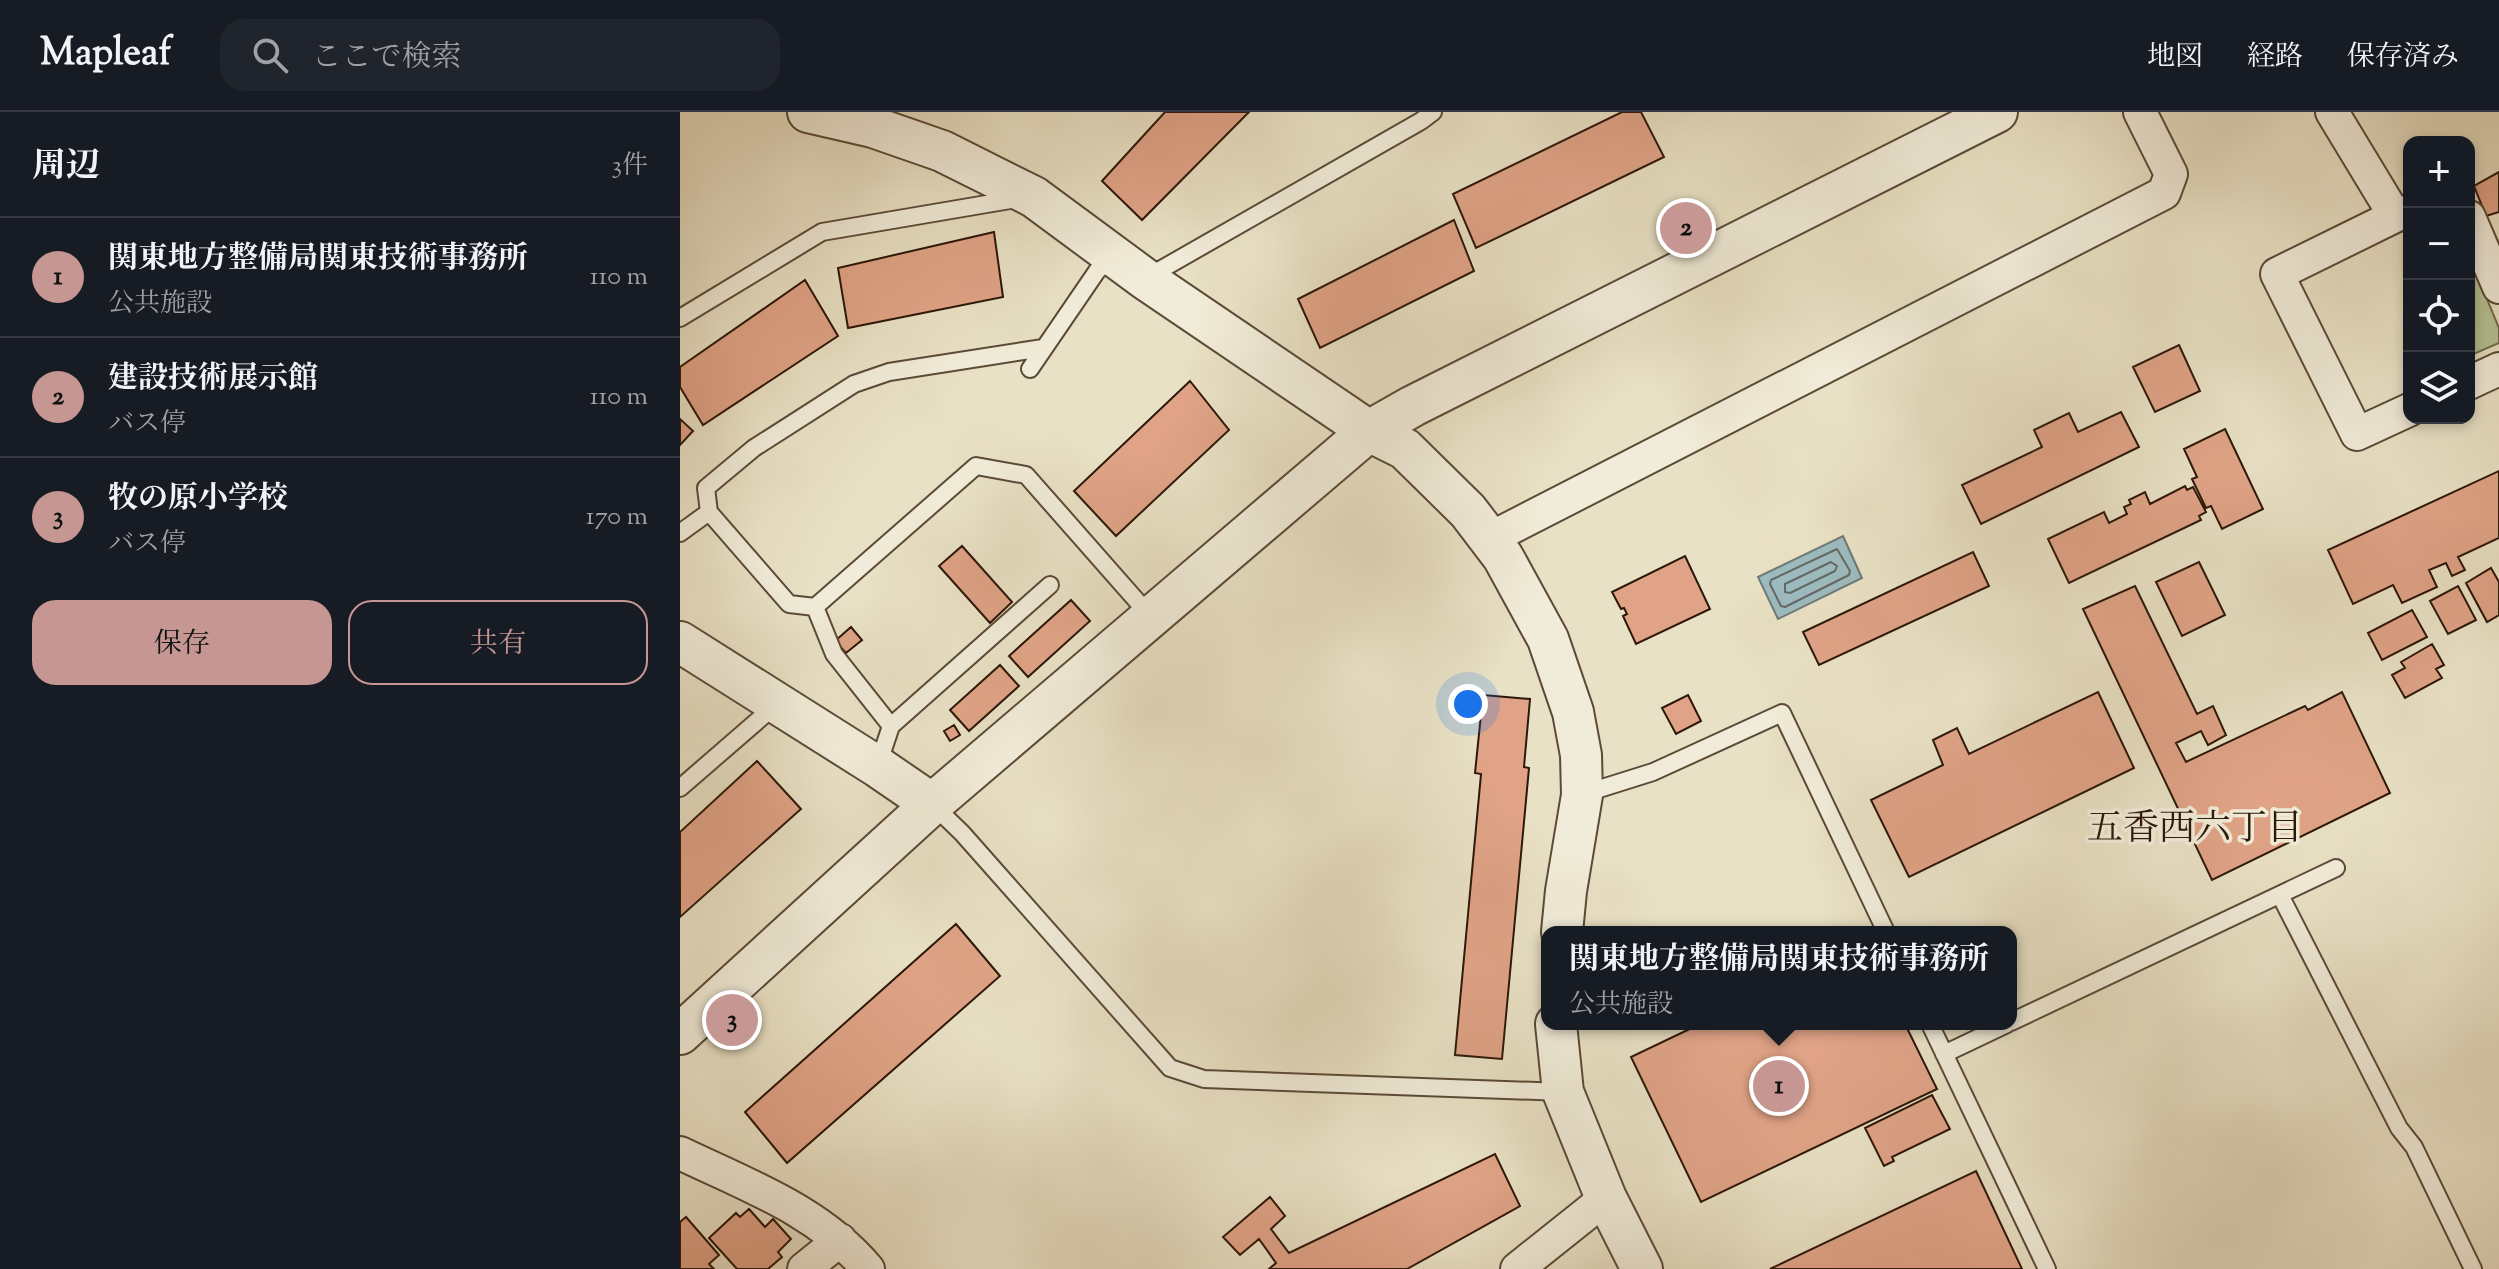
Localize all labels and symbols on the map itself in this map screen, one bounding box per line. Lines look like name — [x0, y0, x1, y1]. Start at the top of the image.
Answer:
pin: 2 — [1660, 198, 1712, 258]
your location — [1448, 684, 1488, 724]
district label: 五香西六丁目 — [2087, 804, 2303, 856]
pin: 3 — [706, 990, 758, 1050]
pin: 1 — [1753, 1056, 1805, 1116]

